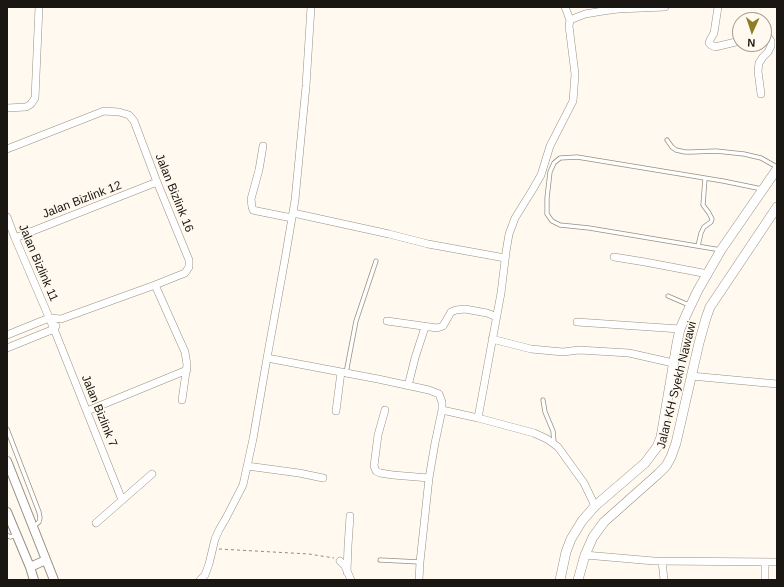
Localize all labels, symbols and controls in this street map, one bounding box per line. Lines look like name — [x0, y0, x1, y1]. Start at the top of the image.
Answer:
north arrow — [732, 12, 772, 52]
text: N — [747, 37, 756, 49]
street label: Jalan Bizlink 16 — [152, 152, 196, 234]
street label: Jalan Bizlink 12 — [40, 178, 124, 222]
street label: Jalan Bizlink 11 — [15, 222, 61, 304]
street label: Jalan KH Syekh Nawawi — [654, 320, 700, 450]
street label: Jalan Bizlink 7 — [78, 373, 120, 449]

